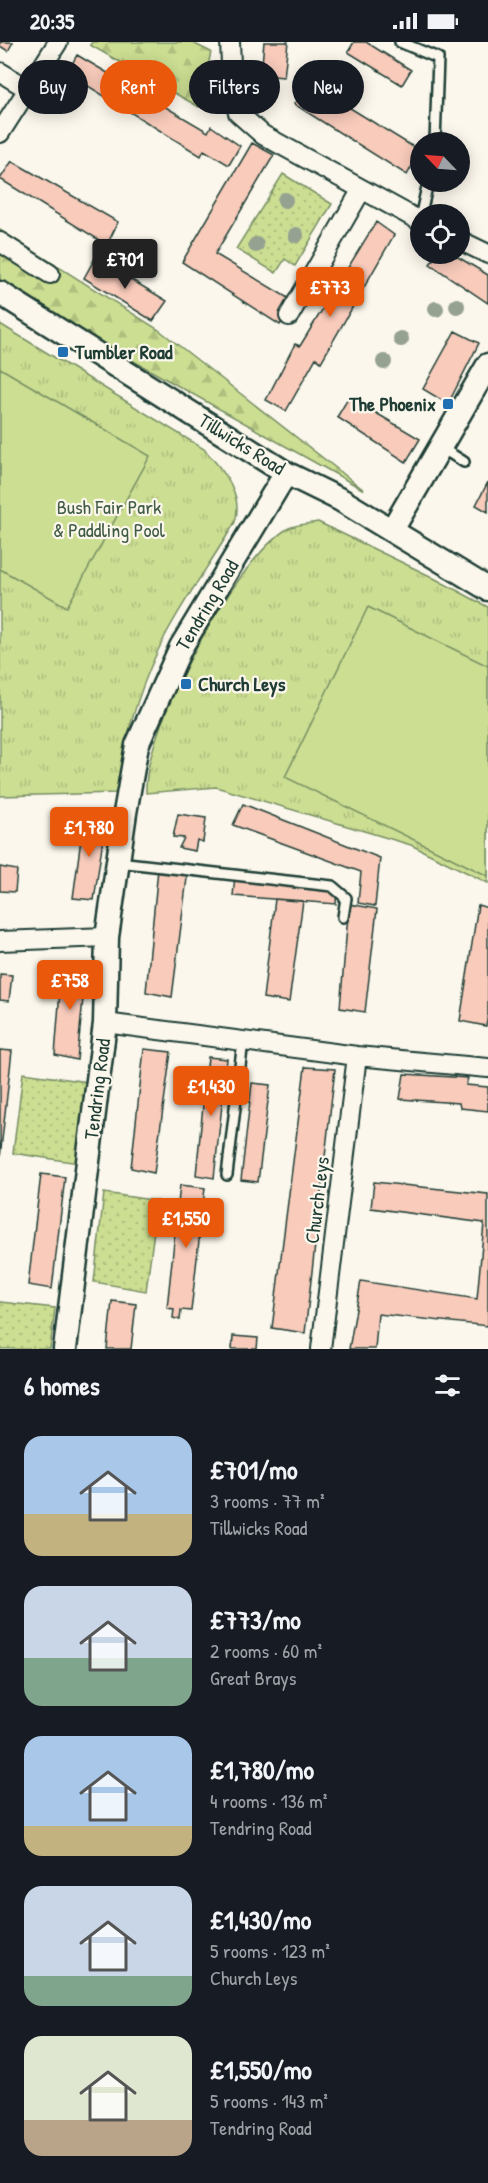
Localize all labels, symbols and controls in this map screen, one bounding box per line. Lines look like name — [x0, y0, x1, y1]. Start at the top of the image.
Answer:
text: 20:35 — [30, 6, 74, 36]
chip: Buy — [18, 60, 88, 114]
chip: Rent — [100, 60, 177, 114]
chip: Filters — [189, 60, 280, 114]
chip: New — [292, 60, 364, 114]
north arrow — [410, 132, 470, 192]
map controls — [410, 132, 470, 264]
button: locate — [410, 204, 470, 264]
pin: £701 — [89, 239, 161, 290]
text: £701 — [106, 245, 144, 272]
pin: £773 — [294, 267, 366, 318]
text: £773 — [310, 273, 350, 300]
place label: Tumbler Road — [74, 338, 173, 365]
marker: Tumbler Road — [56, 345, 70, 359]
place label: The Phoenix — [348, 390, 436, 417]
marker: The Phoenix — [441, 397, 455, 411]
street label: Tillwicks Road — [194, 406, 291, 481]
park label: Bush Fair Park & Paddling Pool — [53, 493, 166, 543]
street label: Tendring Road — [169, 554, 244, 655]
place label: Church Leys — [198, 670, 286, 698]
marker: Church Leys — [179, 677, 193, 691]
pin: £1,780 — [40, 807, 138, 858]
text: £1,780 — [64, 813, 114, 840]
pin: £758 — [34, 960, 106, 1011]
text: £758 — [51, 966, 89, 993]
street label: Tendring Road — [77, 1037, 116, 1141]
pin: £1,430 — [162, 1066, 260, 1117]
text: £1,430 — [187, 1072, 235, 1099]
street label: Church Leys — [298, 1155, 335, 1245]
pin: £1,550 — [137, 1198, 235, 1249]
text: £1,550 — [162, 1204, 210, 1231]
text: 6 homes — [24, 1368, 100, 1403]
icon: filters — [431, 1369, 464, 1402]
text: £701/mo — [210, 1452, 297, 1487]
icon: home — [72, 1460, 144, 1532]
text: 3 rooms · 77 m² — [210, 1487, 324, 1514]
text: Tillwicks Road — [210, 1514, 307, 1541]
text: £773/mo — [210, 1602, 301, 1637]
icon: home — [72, 1610, 144, 1682]
text: 2 rooms · 60 m² — [210, 1637, 322, 1664]
text: Great Brays — [210, 1664, 296, 1691]
text: £1,780/mo — [210, 1752, 314, 1787]
icon: home — [72, 1760, 144, 1832]
text: 4 rooms · 136 m² — [210, 1787, 327, 1814]
text: Tendring Road — [210, 1814, 312, 1841]
text: £1,430/mo — [210, 1902, 311, 1937]
icon: home — [72, 1910, 144, 1982]
text: 5 rooms · 123 m² — [210, 1937, 330, 1964]
text: Church Leys — [210, 1964, 297, 1991]
text: £1,550/mo — [210, 2052, 312, 2087]
icon: home — [72, 2060, 144, 2132]
text: 5 rooms · 143 m² — [210, 2087, 328, 2114]
text: Tendring Road — [210, 2114, 312, 2141]

